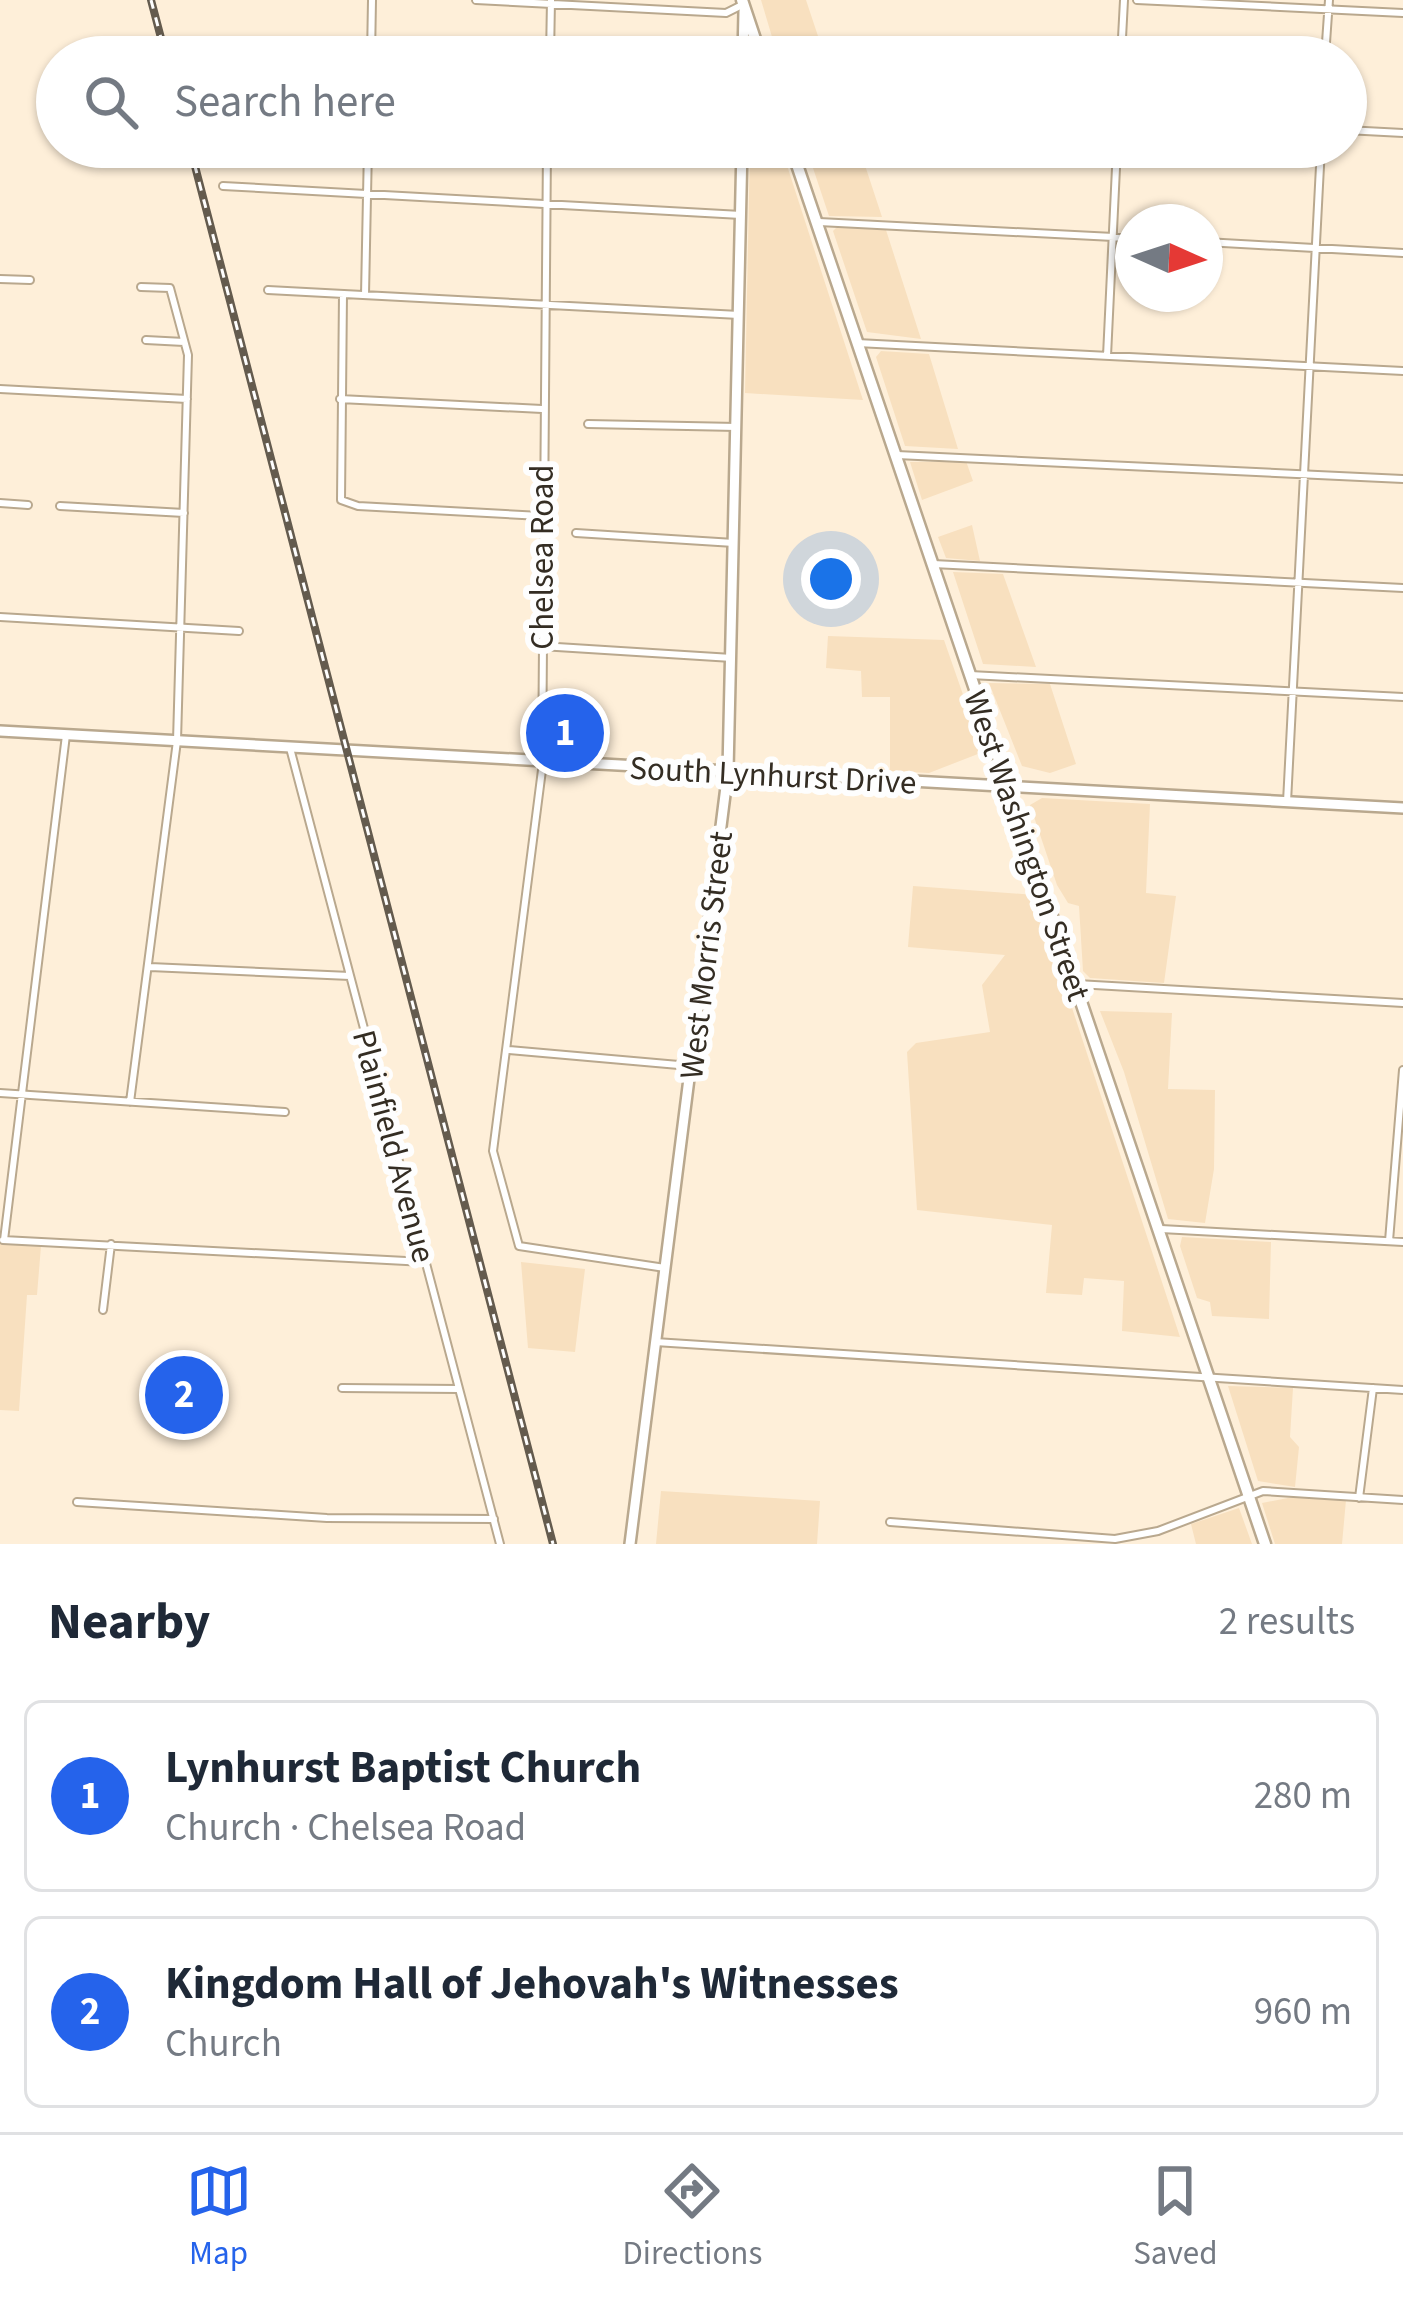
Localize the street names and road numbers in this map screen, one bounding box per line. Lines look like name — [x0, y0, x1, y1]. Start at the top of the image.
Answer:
street label: Chelsea Road — [519, 464, 566, 650]
street label: West Washington Street — [951, 684, 1102, 1007]
street label: South Lynhurst Drive — [628, 745, 918, 806]
street label: West Morris Street — [668, 829, 745, 1082]
street label: Plainfield Avenue — [340, 1025, 447, 1268]

